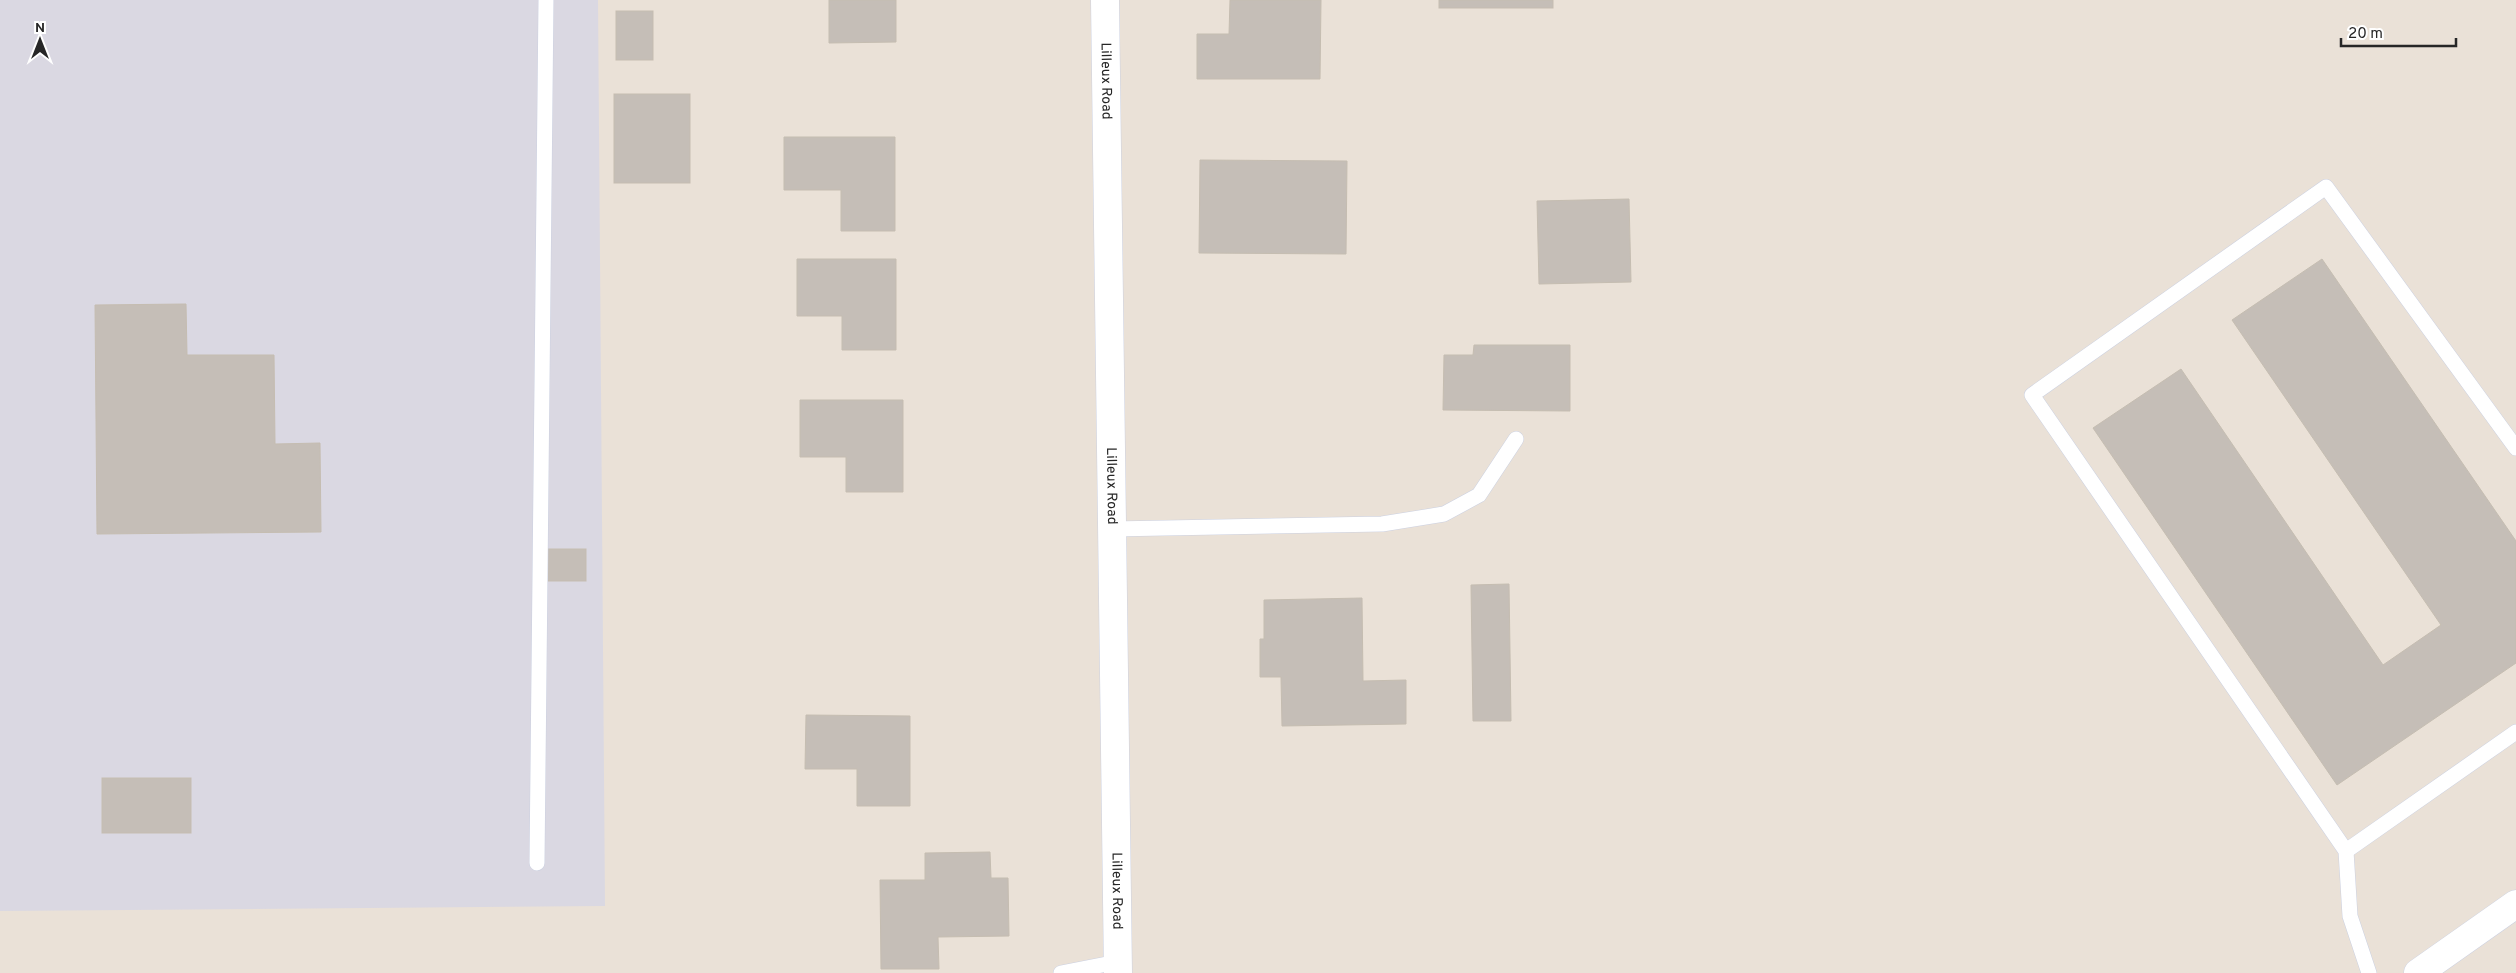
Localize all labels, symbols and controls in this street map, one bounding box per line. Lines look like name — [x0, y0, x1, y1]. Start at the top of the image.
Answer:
north arrow — [15, 15, 65, 65]
scale bar — [2341, 15, 2456, 47]
text: N — [35, 20, 45, 37]
text: 20 m — [2348, 25, 2383, 44]
street label: Lilleux Road — [1097, 42, 1115, 120]
street label: Lilleux Road — [1102, 447, 1121, 525]
street label: Lilleux Road — [1108, 852, 1126, 930]

